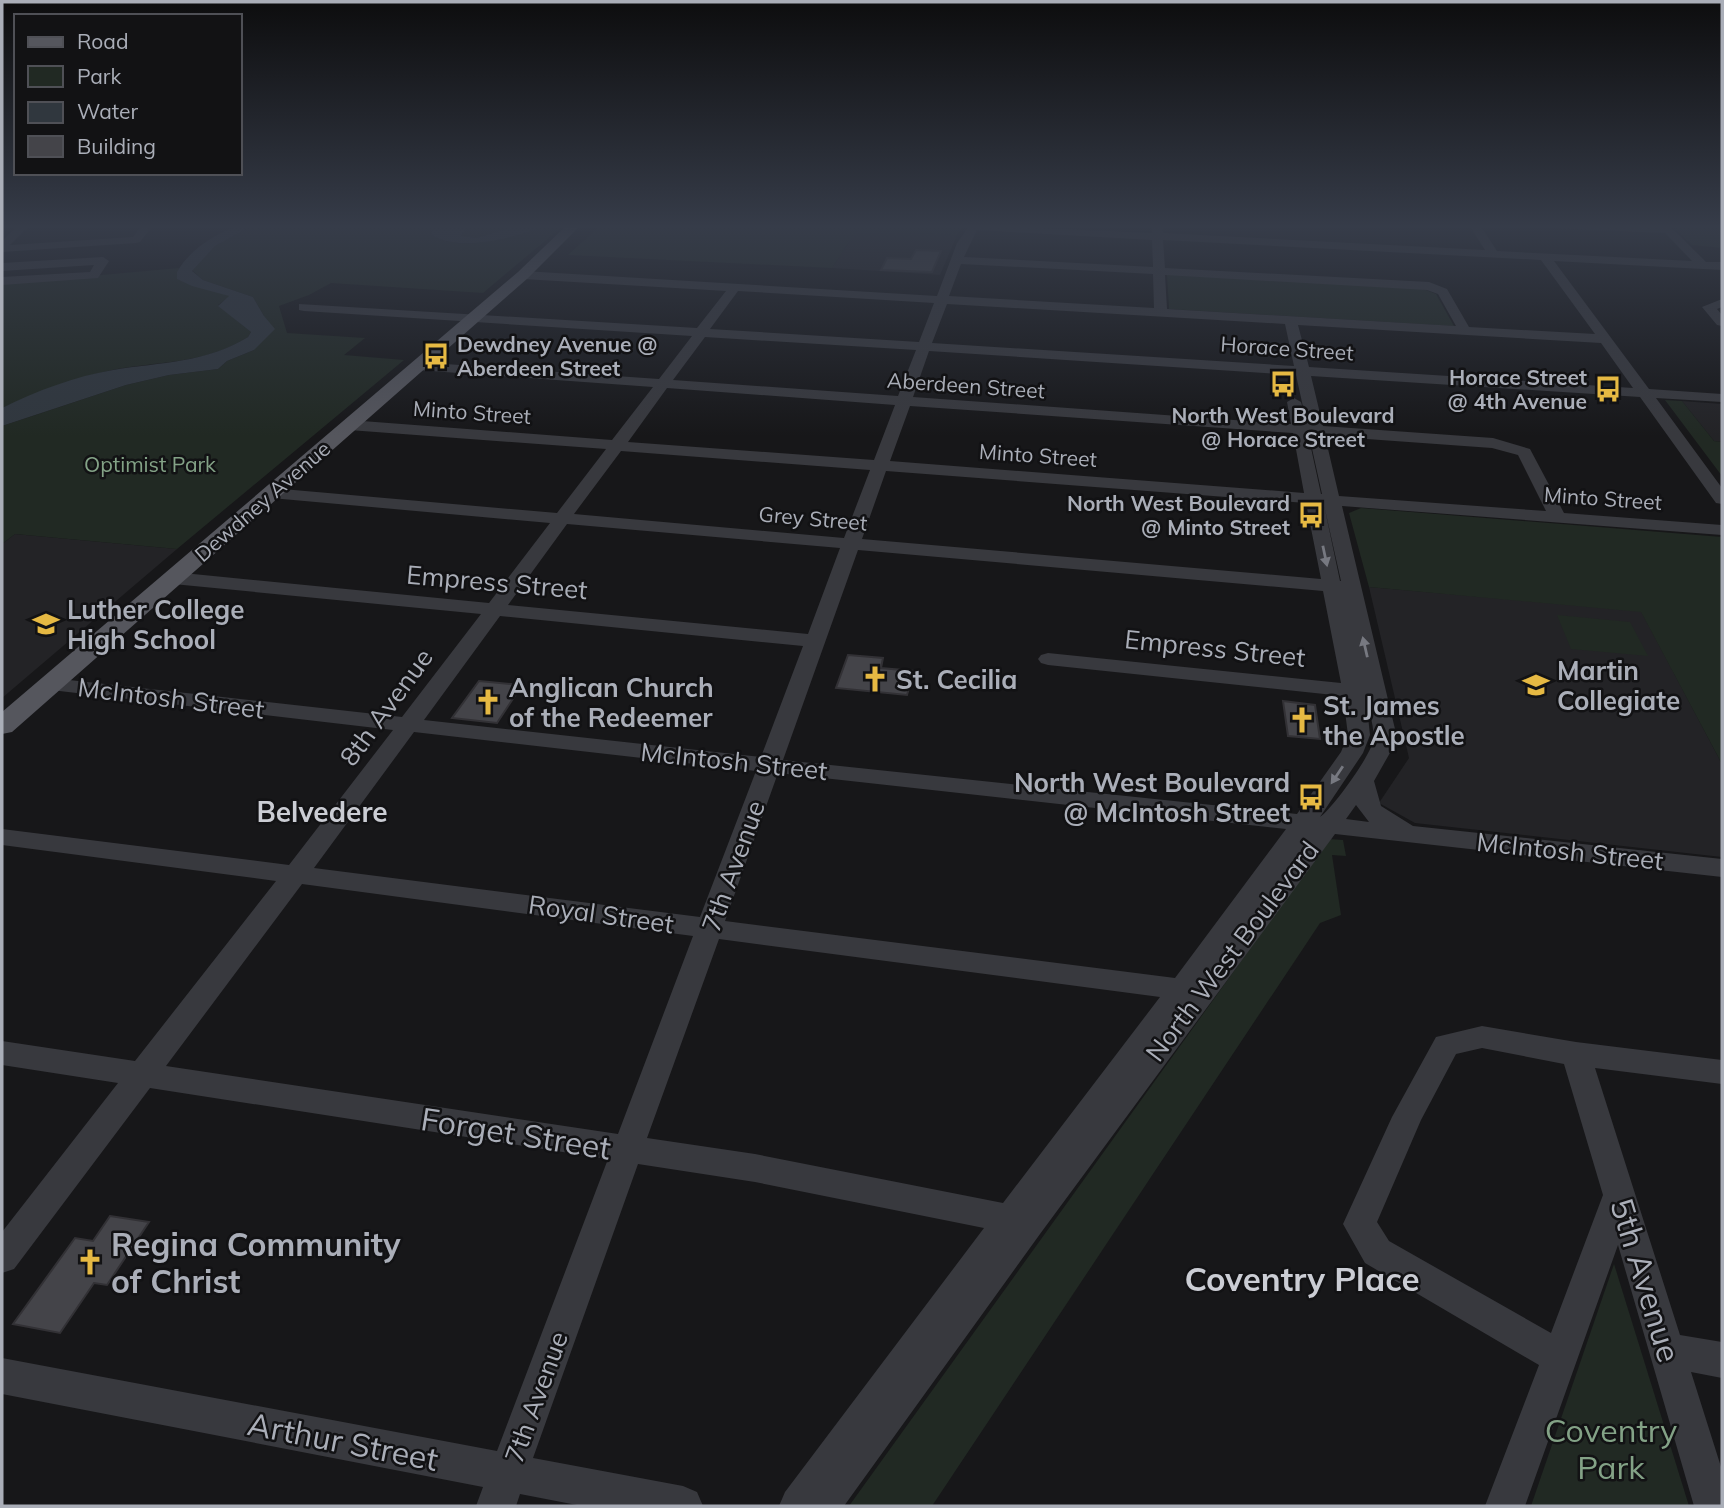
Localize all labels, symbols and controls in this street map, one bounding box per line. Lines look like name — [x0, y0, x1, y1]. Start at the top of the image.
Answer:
legend — [14, 14, 242, 175]
text: Road — [77, 28, 128, 54]
text: Park — [77, 63, 121, 89]
text: Water — [77, 98, 138, 124]
text: Building — [77, 133, 156, 159]
street label: Horace Street — [1220, 330, 1354, 366]
place label: Dewdney Avenue @ Aberdeen Street — [457, 331, 657, 381]
bus stop icon: Dewdney Avenue @ Aberdeen Street — [421, 341, 451, 371]
place label: Horace Street @ 4th Avenue — [1447, 364, 1587, 414]
street label: Aberdeen Street — [886, 367, 1046, 403]
bus stop icon: North West Boulevard @ Horace Street — [1268, 369, 1298, 399]
bus stop icon: Horace Street @ 4th Avenue — [1593, 374, 1623, 404]
street label: Minto Street — [412, 395, 532, 429]
place label: North West Boulevard @ Horace Street — [1172, 402, 1394, 452]
street label: Dewdney Avenue — [189, 435, 335, 567]
street label: Minto Street — [978, 438, 1098, 472]
park label: Optimist Park — [84, 451, 216, 477]
street label: Minto Street — [1543, 481, 1663, 515]
place label: North West Boulevard @ Minto Street — [1067, 490, 1290, 540]
street label: Grey Street — [758, 500, 868, 536]
bus stop icon: North West Boulevard @ Minto Street — [1296, 500, 1326, 530]
one-way arrow — [1320, 545, 1331, 567]
street label: Empress Street — [405, 558, 589, 606]
place label: Luther College High School — [67, 593, 244, 656]
school or university icon: Luther College High School — [31, 609, 61, 639]
street label: Empress Street — [1123, 622, 1307, 674]
one-way arrow — [1359, 636, 1370, 658]
street label: 8th Avenue — [332, 642, 440, 772]
place label: Martin Collegiate — [1557, 654, 1680, 717]
place label: St. Cecilia — [896, 663, 1017, 696]
church icon: St. Cecilia — [860, 664, 890, 694]
street label: McIntosh Street — [76, 670, 266, 726]
school or university icon: Martin Collegiate — [1521, 670, 1551, 700]
place label: Anglican Church of the Redeemer — [509, 671, 714, 734]
church icon: Anglican Church of the Redeemer — [473, 687, 503, 717]
place label: St. James the Apostle — [1323, 689, 1465, 752]
church icon: St. James the Apostle — [1287, 705, 1317, 735]
street label: McIntosh Street — [639, 735, 829, 787]
place label: North West Boulevard @ McIntosh Street — [1014, 766, 1290, 829]
one-way arrow — [1330, 766, 1344, 784]
bus stop icon: North West Boulevard @ McIntosh Street — [1296, 782, 1326, 812]
district label: Belvedere — [256, 794, 388, 829]
street label: 7th Avenue — [694, 796, 772, 936]
street label: McIntosh Street — [1475, 825, 1665, 877]
street label: North West Boulevard — [1138, 834, 1326, 1068]
street label: Royal Street — [526, 887, 676, 941]
street label: Forget Street — [418, 1098, 614, 1168]
street label: 5th Avenue — [1602, 1193, 1690, 1367]
place label: Regina Community of Christ — [111, 1224, 401, 1301]
church icon: Regina Community of Christ — [75, 1247, 105, 1277]
district label: Coventry Place — [1184, 1258, 1420, 1299]
street label: 7th Avenue — [497, 1327, 575, 1467]
street label: Arthur Street — [245, 1403, 441, 1479]
park label: Coventry Park — [1545, 1410, 1677, 1487]

